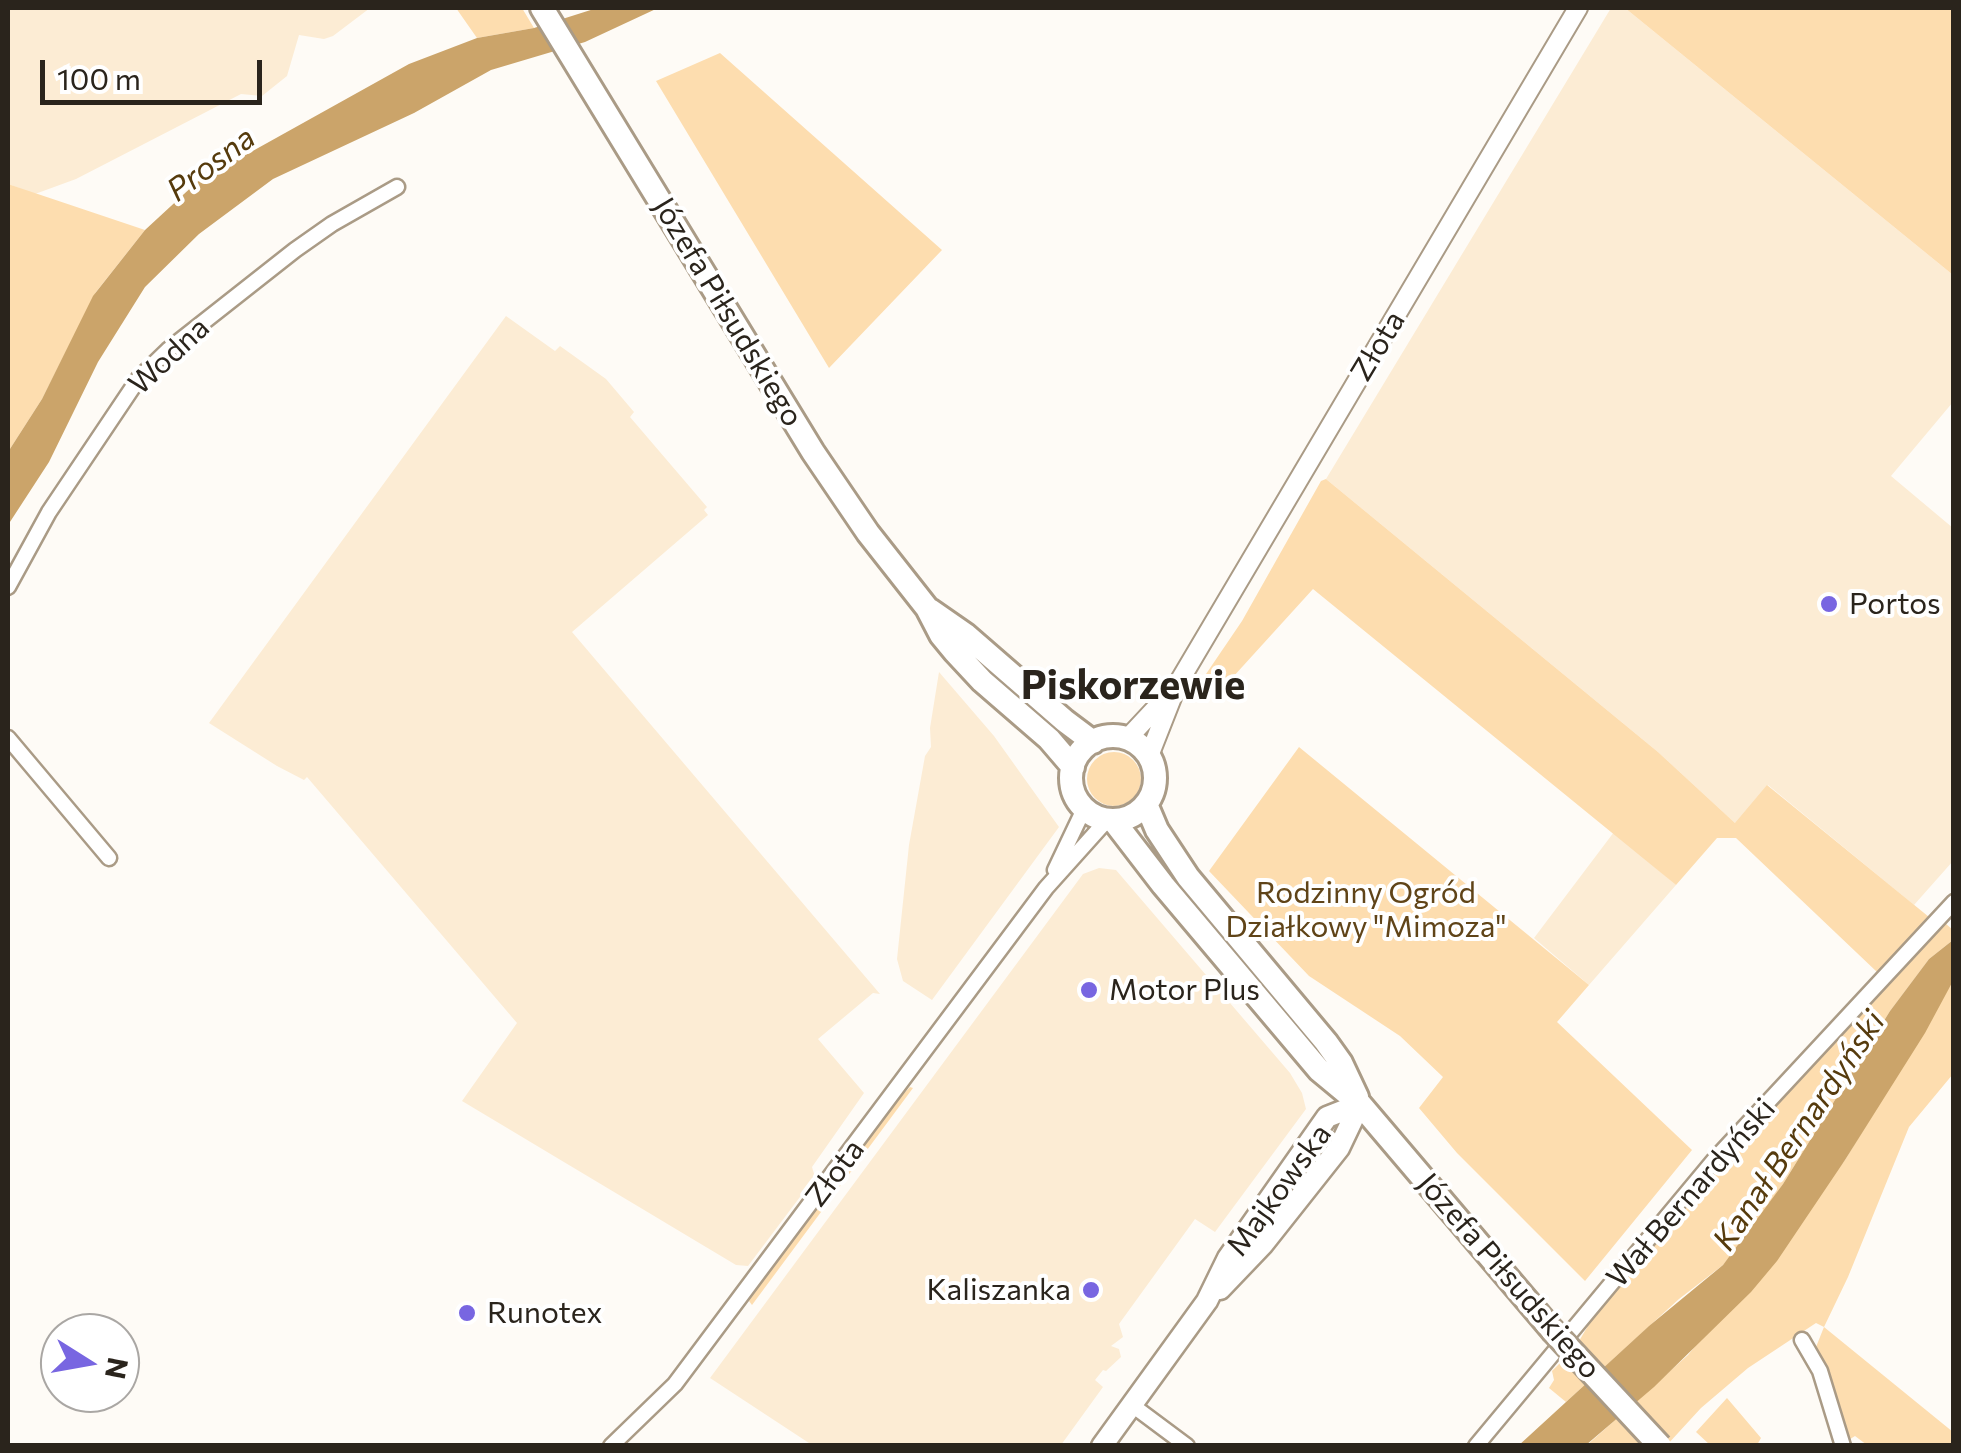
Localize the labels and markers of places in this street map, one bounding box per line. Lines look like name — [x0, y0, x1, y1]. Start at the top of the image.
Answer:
place label: Portos — [1849, 586, 1941, 622]
marker: Portos — [1818, 593, 1840, 615]
place label: Motor Plus — [1109, 972, 1260, 1008]
marker: Motor Plus — [1078, 979, 1100, 1001]
place label: Kaliszanka — [926, 1272, 1071, 1308]
marker: Kaliszanka — [1080, 1279, 1102, 1301]
place label: Runotex — [487, 1295, 602, 1331]
marker: Runotex — [456, 1302, 478, 1324]

